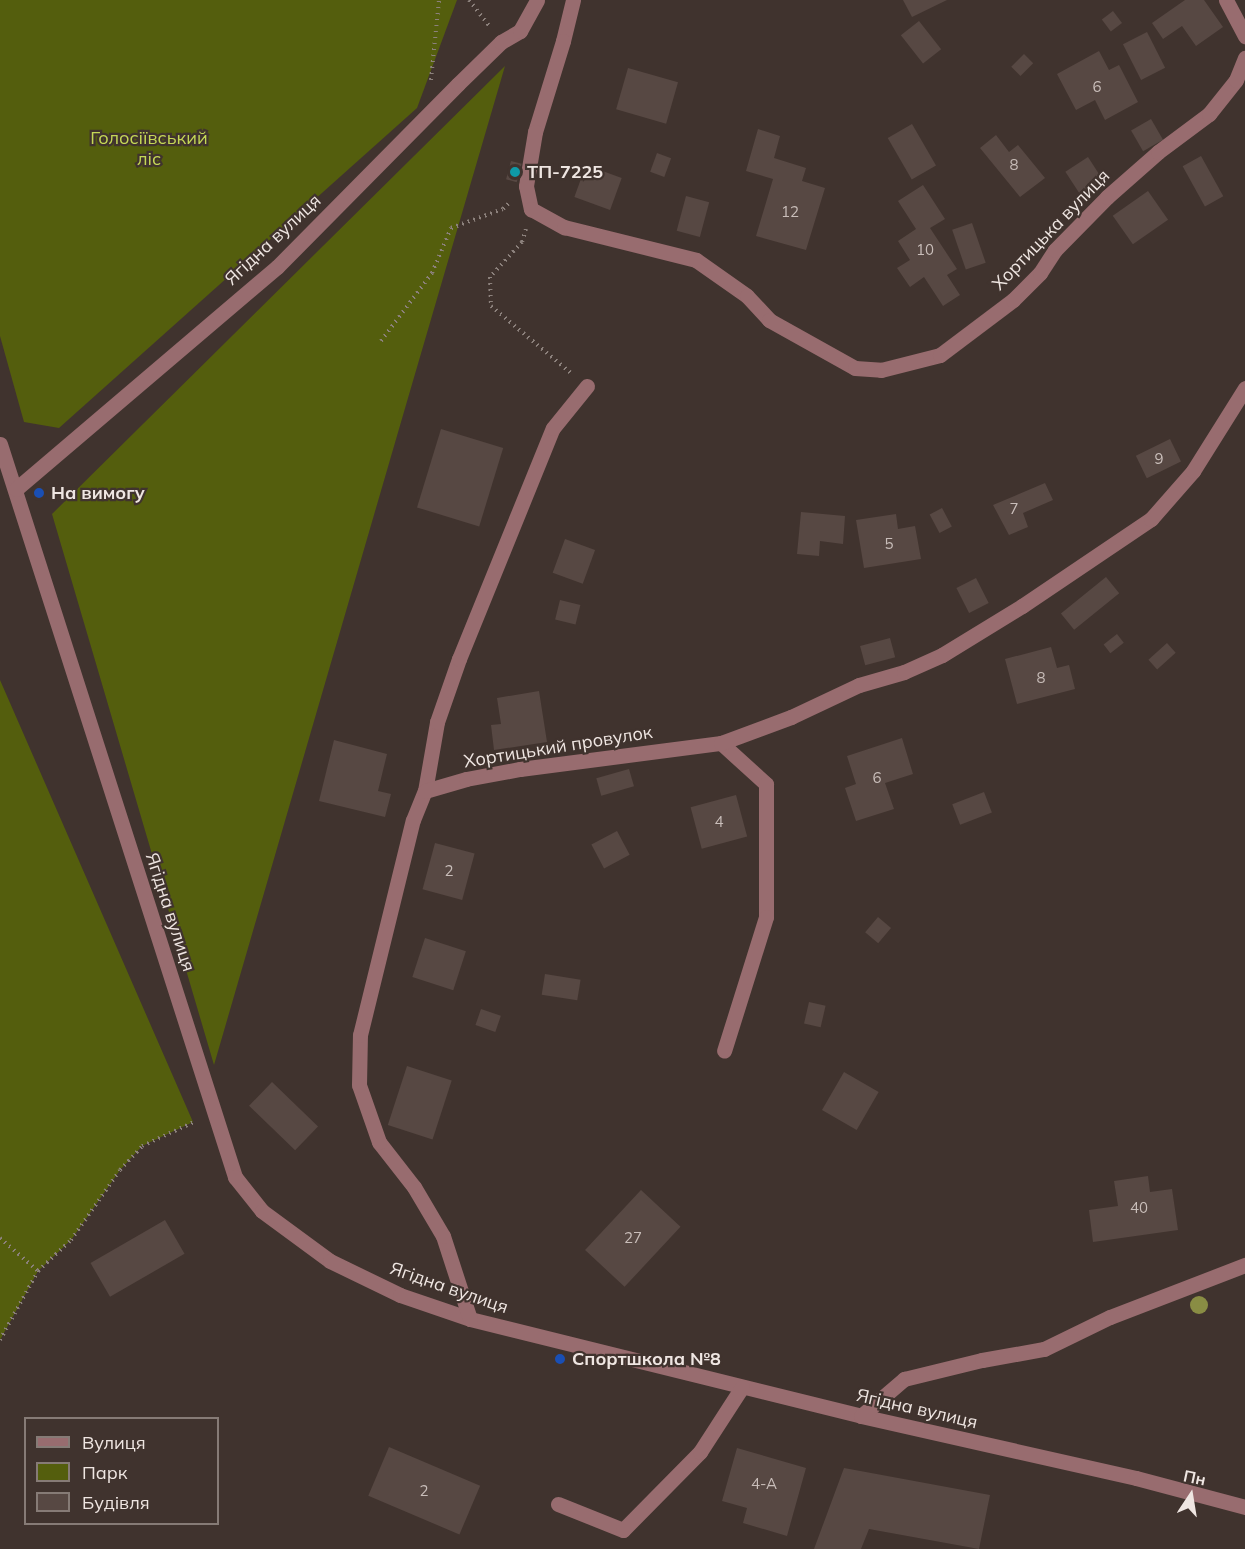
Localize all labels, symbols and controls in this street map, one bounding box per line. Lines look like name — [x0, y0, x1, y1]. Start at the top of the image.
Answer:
house number: 6 — [1093, 78, 1101, 96]
park label: Голосіївський ліс — [90, 128, 208, 170]
house number: 8 — [1010, 156, 1018, 174]
place label: ТП-7225 — [527, 161, 603, 183]
marker: ТП-7225 — [508, 165, 522, 179]
street label: Хортицька вулиця — [988, 165, 1114, 295]
street label: Ягідна вулиця — [220, 190, 326, 290]
house number: 12 — [781, 203, 799, 221]
house number: 10 — [916, 241, 934, 259]
house number: 9 — [1155, 450, 1163, 468]
place label: На вимогу — [51, 482, 145, 504]
marker: На вимогу — [32, 486, 46, 500]
house number: 7 — [1010, 500, 1018, 518]
house number: 5 — [885, 535, 893, 553]
house number: 8 — [1037, 669, 1045, 687]
street label: Хортицький провулок — [462, 721, 654, 773]
house number: 6 — [873, 769, 881, 787]
house number: 4 — [715, 813, 723, 831]
street label: Ягідна вулиця — [141, 850, 199, 974]
house number: 2 — [445, 862, 453, 880]
house number: 40 — [1130, 1199, 1148, 1217]
house number: 27 — [624, 1229, 642, 1247]
street label: Ягідна вулиця — [387, 1258, 511, 1318]
place label: Спортшкола №8 — [572, 1348, 721, 1370]
marker: Спортшкола №8 — [553, 1352, 567, 1366]
street label: Ягідна вулиця — [854, 1385, 980, 1433]
legend — [24, 1417, 219, 1525]
text: Вулиця — [82, 1431, 146, 1454]
text: Парк — [82, 1461, 127, 1484]
north arrow — [1161, 1465, 1221, 1525]
text: Пн — [1182, 1465, 1208, 1489]
house number: 4-А — [751, 1475, 777, 1493]
house number: 2 — [420, 1482, 428, 1500]
text: Будівля — [82, 1491, 150, 1514]

